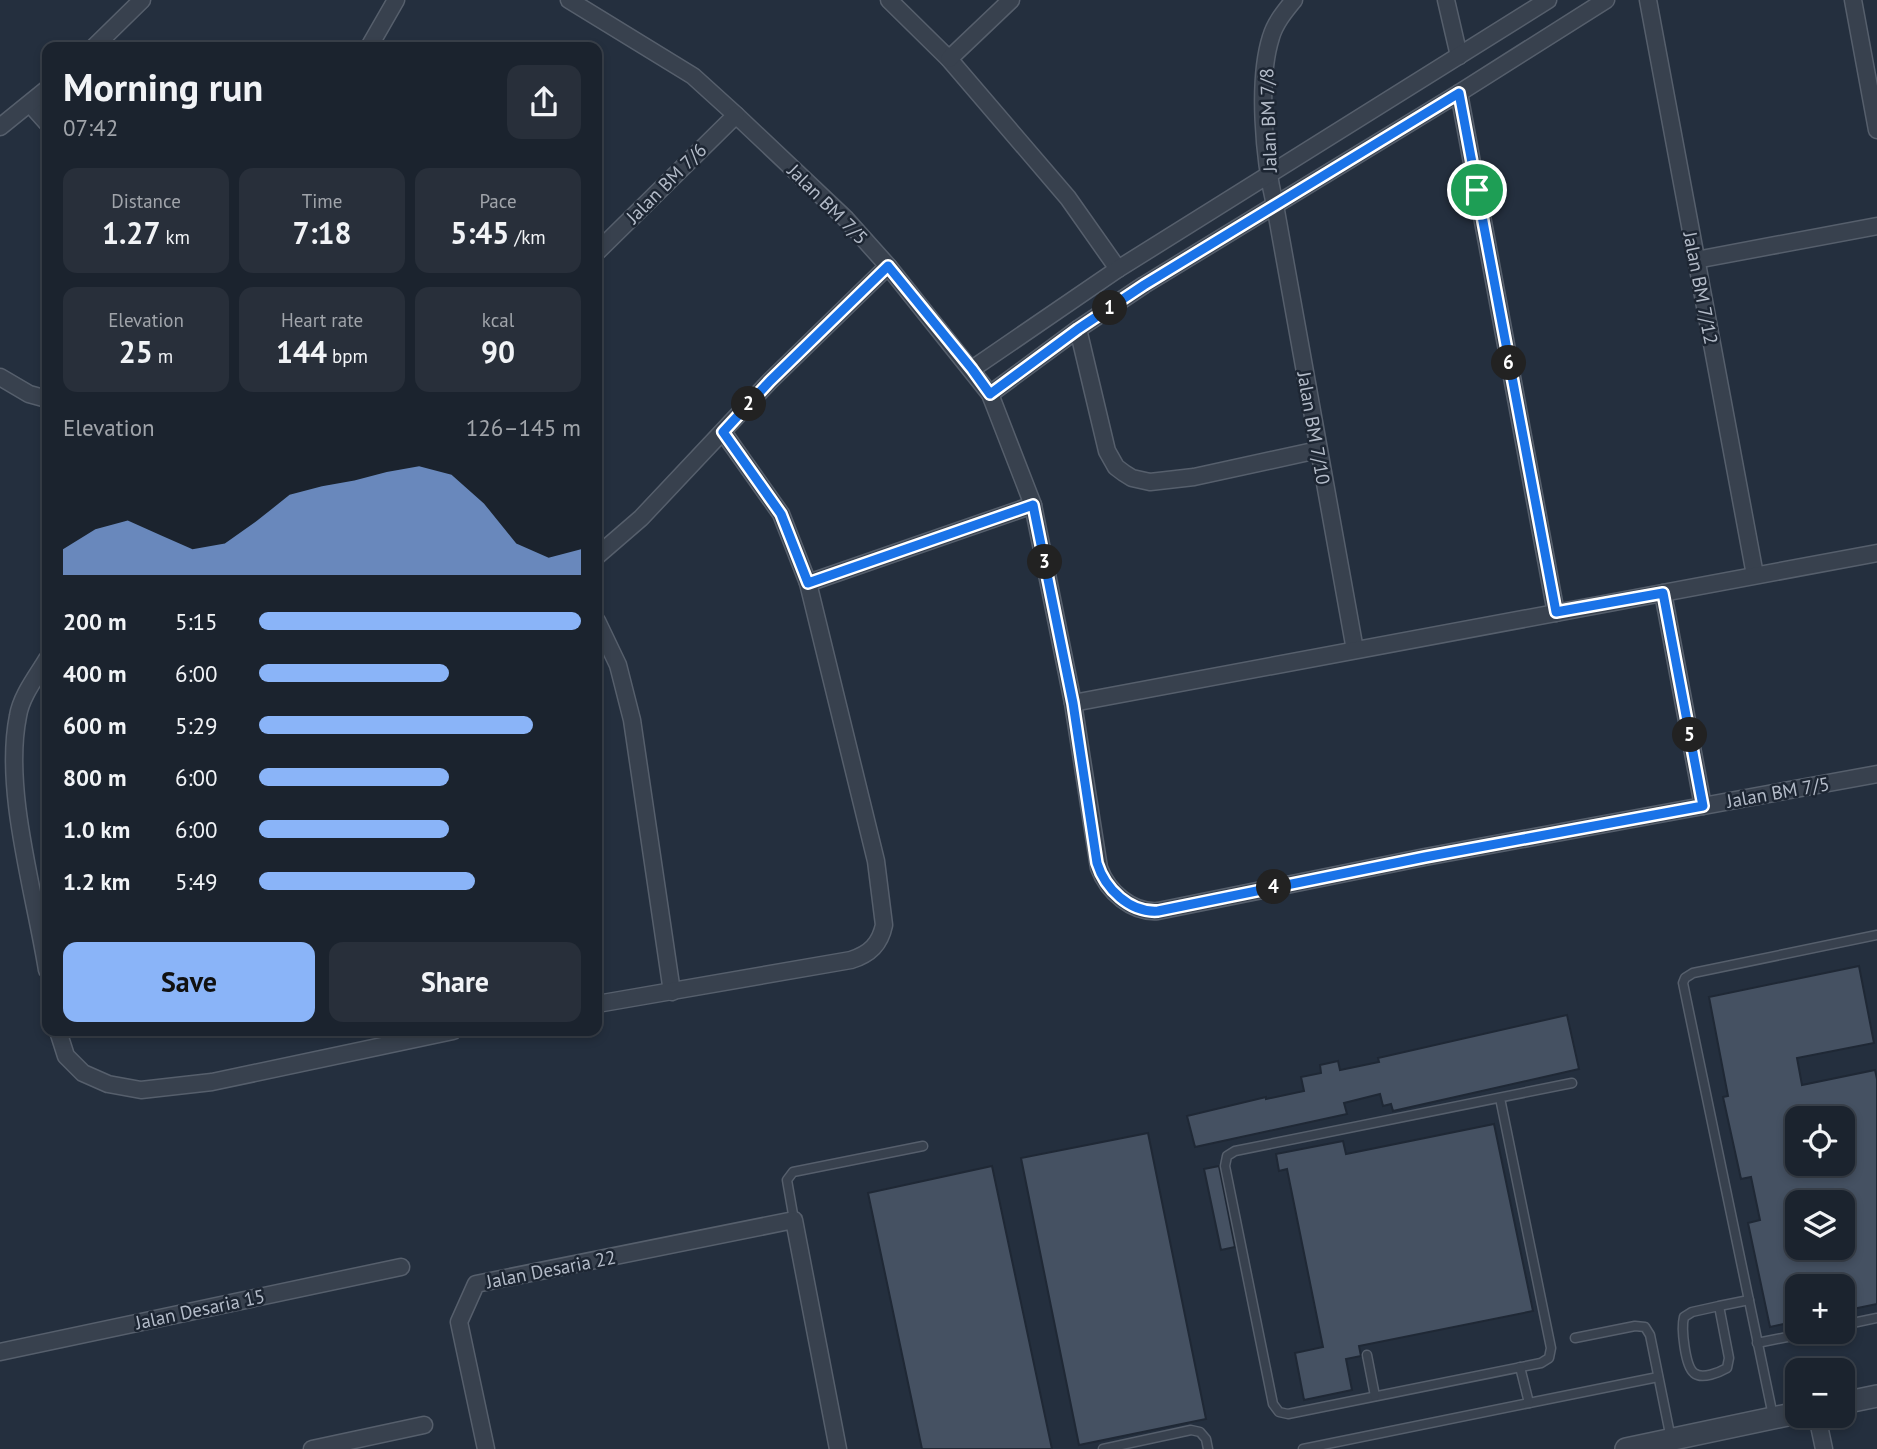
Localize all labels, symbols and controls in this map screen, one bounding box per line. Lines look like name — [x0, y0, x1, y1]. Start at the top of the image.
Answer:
text: Morning run — [63, 62, 263, 111]
button: share — [507, 65, 581, 139]
street label: Jalan BM 7/8 — [1254, 68, 1282, 173]
text: 07:42 — [63, 113, 118, 142]
street label: Jalan BM 7/6 — [620, 138, 711, 229]
street label: Jalan BM 7/5 — [782, 158, 873, 249]
pin — [1447, 160, 1507, 220]
icon: arrive — [1458, 171, 1496, 209]
text: Distance — [111, 189, 181, 213]
text: Time — [302, 189, 342, 213]
text: Pace — [479, 189, 517, 213]
text: 1.27 — [102, 213, 160, 252]
text: 7:18 — [292, 213, 352, 252]
text: 5:45 — [450, 213, 509, 252]
text: km — [160, 225, 190, 249]
text: /km — [509, 225, 546, 249]
street label: Jalan BM 7/12 — [1678, 229, 1724, 346]
pin: 1 — [1092, 290, 1128, 326]
text: 1 — [1104, 295, 1115, 319]
text: Elevation — [108, 308, 184, 332]
text: Heart rate — [281, 308, 363, 332]
text: kcal — [482, 308, 514, 332]
text: 25 — [119, 332, 153, 371]
text: 144 — [276, 332, 327, 371]
text: 90 — [481, 332, 515, 371]
text: m — [153, 344, 173, 368]
text: bpm — [327, 344, 368, 368]
pin: 6 — [1492, 346, 1526, 380]
text: 6 — [1503, 350, 1514, 374]
street label: Jalan BM 7/10 — [1292, 369, 1336, 486]
pin: 2 — [732, 386, 766, 422]
text: 2 — [743, 391, 754, 415]
text: Elevation — [63, 413, 155, 442]
text: 126–145 m — [466, 413, 581, 442]
pin: 3 — [1028, 544, 1062, 580]
text: 3 — [1039, 549, 1050, 573]
text: 200 m — [63, 607, 126, 636]
text: 5:15 — [175, 607, 218, 636]
text: 400 m — [63, 659, 126, 688]
text: 6:00 — [175, 659, 218, 688]
text: 600 m — [63, 711, 126, 740]
text: 5:29 — [175, 711, 218, 740]
pin: 5 — [1672, 718, 1708, 752]
text: 5 — [1684, 722, 1695, 746]
text: 800 m — [63, 763, 126, 792]
text: 6:00 — [175, 763, 218, 792]
street label: Jalan BM 7/5 — [1724, 771, 1831, 813]
text: 1.0 km — [63, 815, 130, 844]
text: 6:00 — [175, 815, 218, 844]
text: 1.2 km — [63, 867, 130, 896]
text: 5:49 — [175, 867, 218, 896]
pin: 4 — [1256, 870, 1292, 904]
text: 4 — [1268, 874, 1279, 898]
button: Save — [63, 942, 315, 1022]
button: Share — [329, 942, 581, 1022]
map controls — [1785, 1106, 1855, 1428]
button: locate — [1785, 1106, 1855, 1176]
button: layers — [1785, 1190, 1855, 1260]
street label: Jalan Desaria 22 — [483, 1245, 618, 1294]
button: + — [1785, 1274, 1855, 1344]
street label: Jalan Desaria 15 — [132, 1284, 267, 1335]
button: − — [1785, 1358, 1855, 1428]

